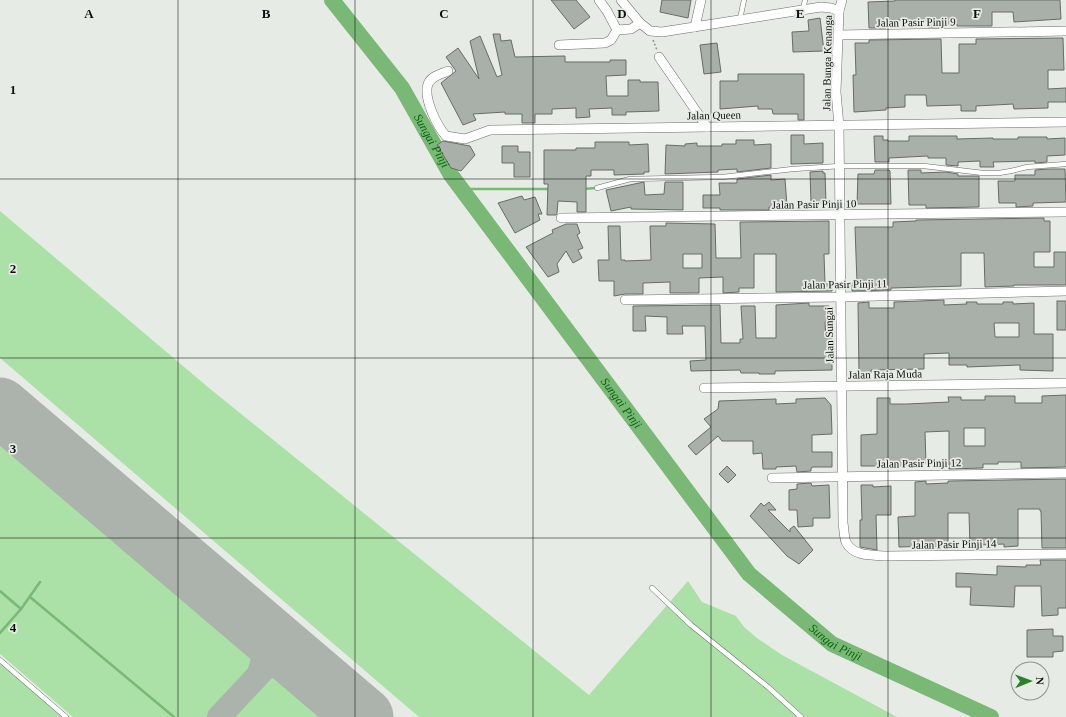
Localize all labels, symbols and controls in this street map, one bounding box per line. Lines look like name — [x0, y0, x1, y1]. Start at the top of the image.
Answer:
text: A — [84, 6, 94, 21]
text: B — [262, 6, 271, 21]
text: C — [439, 6, 449, 21]
text: D — [617, 6, 627, 21]
text: E — [796, 6, 804, 21]
text: F — [973, 6, 981, 21]
street label: Jalan Bunga Kenanga — [820, 15, 834, 111]
street label: Jalan Pasir Pinji 9 — [876, 15, 956, 29]
text: 1 — [10, 82, 16, 97]
street label: Jalan Queen — [687, 109, 742, 121]
water label: Sungai Pinji — [411, 111, 452, 170]
street label: Jalan Pasir Pinji 10 — [772, 197, 857, 211]
text: 2 — [10, 261, 16, 276]
street label: Jalan Pasir Pinji 11 — [803, 277, 887, 291]
street label: Jalan Sungai — [823, 307, 835, 363]
street label: Jalan Raja Muda — [848, 367, 922, 381]
water label: Sungai Pinji — [598, 375, 645, 431]
text: 3 — [10, 441, 17, 456]
street label: Jalan Pasir Pinji 12 — [877, 456, 961, 470]
street label: Jalan Pasir Pinji 14 — [912, 537, 997, 551]
text: 4 — [10, 620, 17, 635]
water label: Sungai Pinji — [806, 621, 864, 664]
north arrow — [1010, 661, 1050, 701]
text: N — [1034, 677, 1046, 685]

